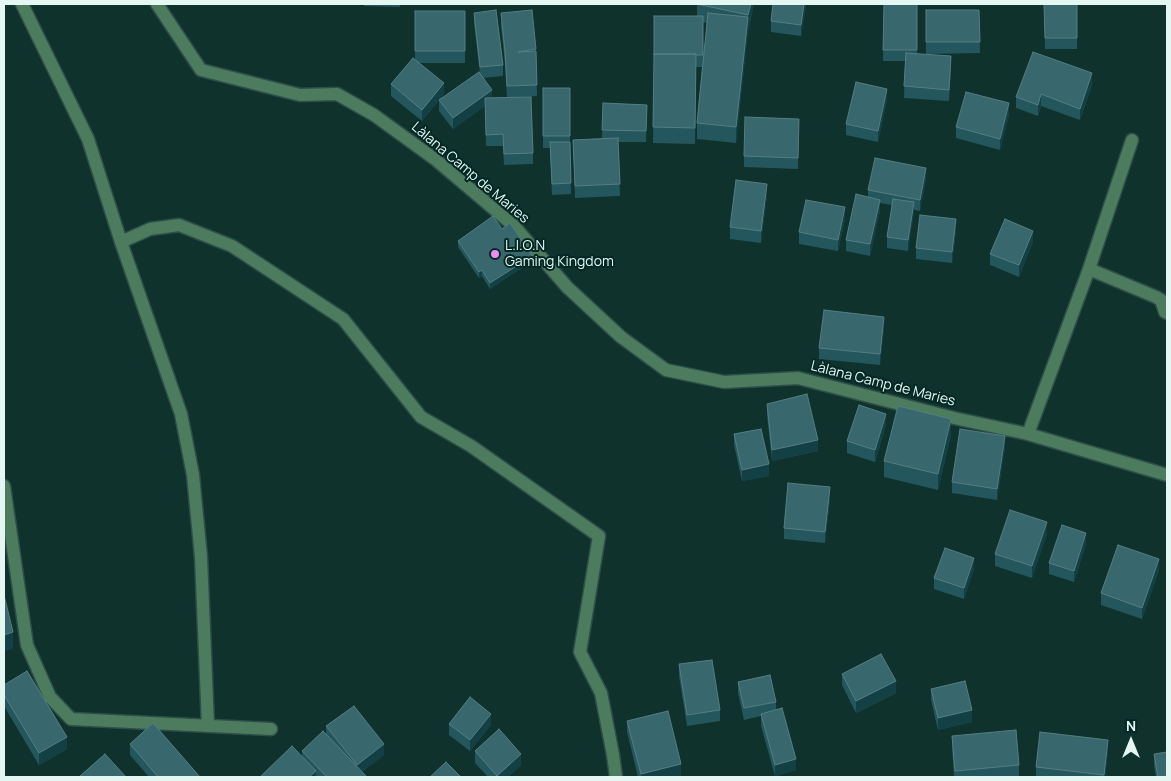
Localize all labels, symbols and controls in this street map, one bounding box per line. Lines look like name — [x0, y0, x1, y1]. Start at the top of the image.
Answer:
street label: Làlana Camp de Maries — [408, 119, 532, 227]
place label: L.I.O.N Gaming Kingdom — [505, 238, 614, 270]
marker: L.I.O.N Gaming Kingdom — [489, 248, 501, 260]
street label: Làlana Camp de Maries — [809, 358, 957, 410]
north arrow — [1106, 716, 1156, 766]
text: N — [1126, 716, 1136, 735]

